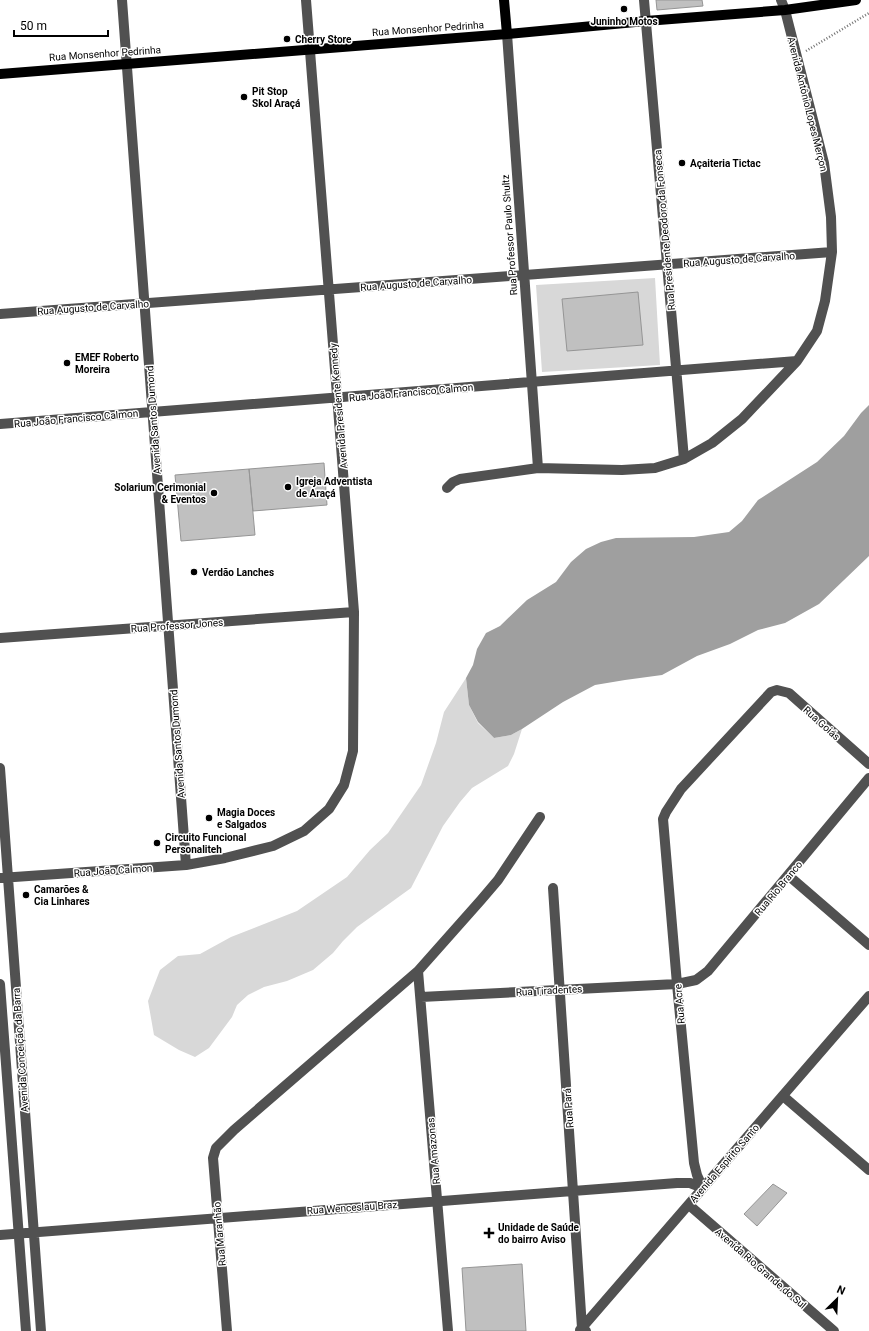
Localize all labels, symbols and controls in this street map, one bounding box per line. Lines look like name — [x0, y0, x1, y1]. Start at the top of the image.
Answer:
marker: Juninho Motos — [619, 4, 629, 14]
scale bar — [14, 12, 108, 38]
place label: Juninho Motos — [590, 16, 658, 27]
text: 50 m — [20, 19, 47, 33]
street label: Rua Monsenhor Pedrinha — [372, 19, 484, 38]
marker: Cherry Store — [282, 34, 292, 44]
place label: Cherry Store — [295, 34, 352, 45]
street label: Avenida Antônio Lopes Merçon — [785, 36, 830, 173]
street label: Rua Monsenhor Pedrinha — [49, 44, 161, 63]
place label: Pit Stop Skol Araçá — [252, 86, 301, 109]
marker: Pit Stop Skol Araçá — [239, 92, 249, 102]
street label: Rua Presidente Deodoro da Fonseca — [652, 149, 677, 311]
marker: Açaiteria Tictac — [677, 158, 687, 168]
place label: Açaiteria Tictac — [690, 158, 761, 169]
street label: Rua Professor Paulo Shultz — [500, 174, 519, 296]
street label: Rua Augusto de Carvalho — [683, 250, 796, 269]
street label: Rua Augusto de Carvalho — [360, 274, 473, 293]
street label: Rua Augusto de Carvalho — [37, 298, 150, 317]
street label: Avenida Presidente Kennedy — [328, 342, 349, 469]
place label: EMEF Roberto Moreira — [75, 352, 139, 375]
marker: EMEF Roberto Moreira — [62, 358, 72, 368]
street label: Avenida Santos Dumond — [144, 365, 163, 475]
street label: Rua João Francisco Calmon — [348, 382, 474, 403]
street label: Rua João Francisco Calmon — [13, 408, 139, 429]
place label: Igreja Adventista de Araçá — [296, 476, 373, 499]
place label: Solarium Cerimonial & Eventos — [114, 482, 206, 505]
marker: Igreja Adventista de Araçá — [283, 482, 293, 492]
marker: Solarium Cerimonial & Eventos — [209, 488, 219, 498]
marker: Verdão Lanches — [189, 567, 199, 577]
place label: Verdão Lanches — [202, 567, 274, 578]
street label: Rua Professor Jones — [130, 617, 224, 634]
street label: Avenida Santos Dumond — [168, 689, 187, 799]
street label: Rua Goiás — [801, 704, 842, 743]
place label: Magia Doces e Salgados — [217, 807, 275, 830]
marker: Magia Doces e Salgados — [204, 813, 214, 823]
place label: Circuito Funcional Personaliteh — [165, 832, 247, 855]
marker: Circuito Funcional Personaliteh — [152, 838, 162, 848]
street label: Rua Rio Branco — [752, 859, 805, 918]
street label: Rua João Calmon — [73, 862, 153, 879]
place label: Camarões & Cia Linhares — [34, 884, 90, 907]
marker: Camarões & Cia Linhares — [21, 890, 31, 900]
street label: Rua Tiradentes — [515, 983, 583, 998]
street label: Rua Acre — [672, 984, 687, 1024]
street label: Avenida Conceição da Barra — [11, 987, 30, 1113]
street label: Rua Pará — [562, 1088, 575, 1128]
street label: Rua Amazonas — [425, 1117, 442, 1185]
street label: Avenida Espírito Santo — [688, 1122, 761, 1205]
street label: Rua Wenceslau Braz — [306, 1199, 398, 1216]
street label: Rua Maranhão — [211, 1201, 228, 1267]
place label: Unidade de Saúde do bairro Aviso — [498, 1222, 580, 1245]
street label: Avenida Rio Grande do Sul — [713, 1226, 808, 1311]
marker: Unidade de Saúde do bairro Aviso — [483, 1227, 495, 1239]
north arrow — [817, 1279, 857, 1319]
text: N — [835, 1283, 847, 1298]

